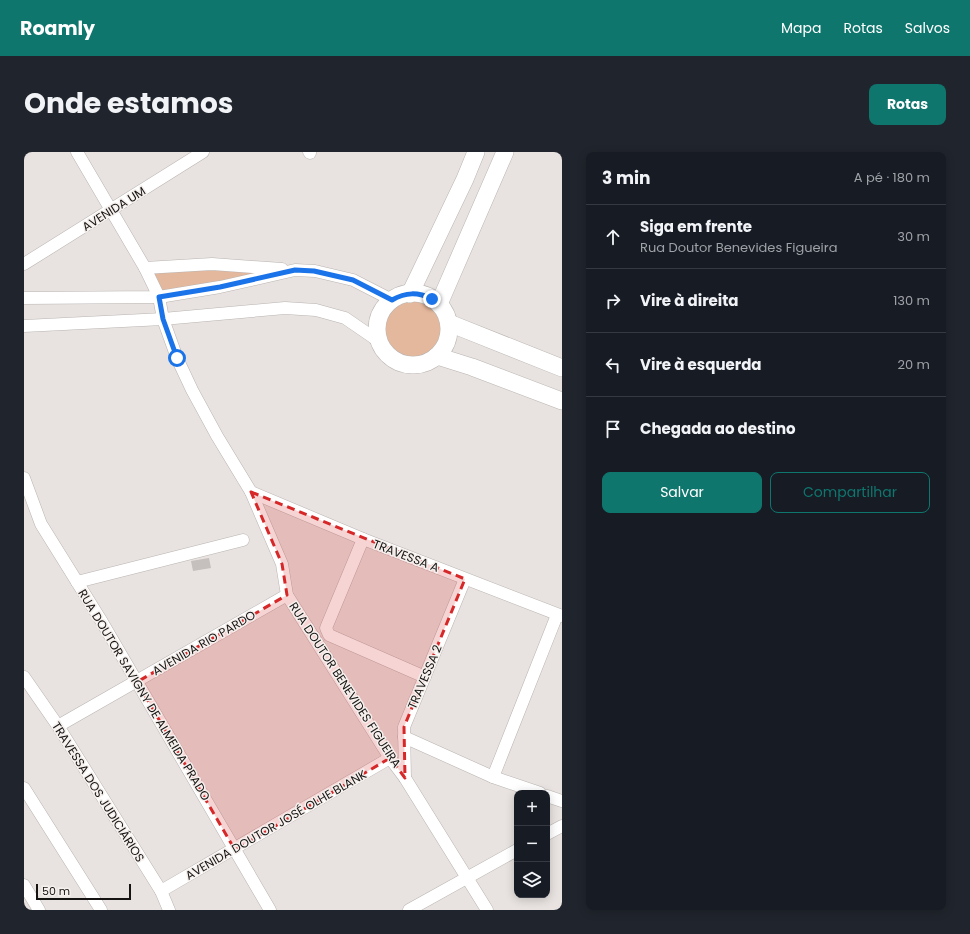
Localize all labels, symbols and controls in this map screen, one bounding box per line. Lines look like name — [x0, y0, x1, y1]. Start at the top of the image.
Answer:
text: Roamly — [20, 15, 95, 42]
text: Mapa — [781, 18, 821, 38]
text: Rotas — [843, 18, 883, 38]
text: Salvos — [905, 18, 950, 38]
text: Onde estamos — [24, 84, 233, 123]
button: Rotas — [869, 84, 946, 125]
text: 3 min — [602, 166, 650, 190]
text: A pé · 180 m — [854, 168, 930, 187]
street label: AVENIDA UM — [79, 182, 149, 235]
text: Siga em frente — [640, 216, 752, 237]
icon: ahead — [602, 226, 624, 248]
text: 30 m — [897, 227, 930, 246]
text: Rua Doutor Benevides Figueira — [640, 238, 837, 257]
route end — [423, 290, 441, 308]
icon: right — [602, 290, 624, 312]
text: Vire à direita — [640, 290, 739, 311]
text: 130 m — [893, 291, 930, 310]
route start — [168, 349, 186, 367]
icon: left — [602, 354, 624, 376]
text: Vire à esquerda — [640, 354, 762, 375]
text: 20 m — [897, 355, 930, 374]
icon: arrive — [602, 418, 624, 440]
text: Chegada ao destino — [640, 418, 796, 439]
button: Salvar — [602, 472, 762, 513]
button: Compartilhar — [770, 472, 930, 513]
street label: TRAVESSA A — [371, 535, 442, 576]
street label: RUA DOUTOR SAVIGNY DE ALMEIDA PRADO — [74, 586, 215, 804]
street label: RUA DOUTOR BENEVIDES FIGUEIRA — [285, 599, 405, 771]
street label: AVENIDA RIO PARDO — [149, 606, 259, 679]
street label: TRAVESSA 2 — [403, 642, 446, 712]
street label: TRAVESSA DOS JUDICIÁRIOS — [48, 718, 149, 865]
street label: AVENIDA DOUTOR JOSÉ OLHE BLANK — [182, 766, 370, 884]
map controls — [514, 790, 550, 898]
button: + — [514, 790, 550, 826]
button: − — [514, 826, 550, 862]
button: layers — [514, 862, 550, 898]
scale bar — [36, 882, 131, 901]
text: 50 m — [42, 883, 70, 899]

